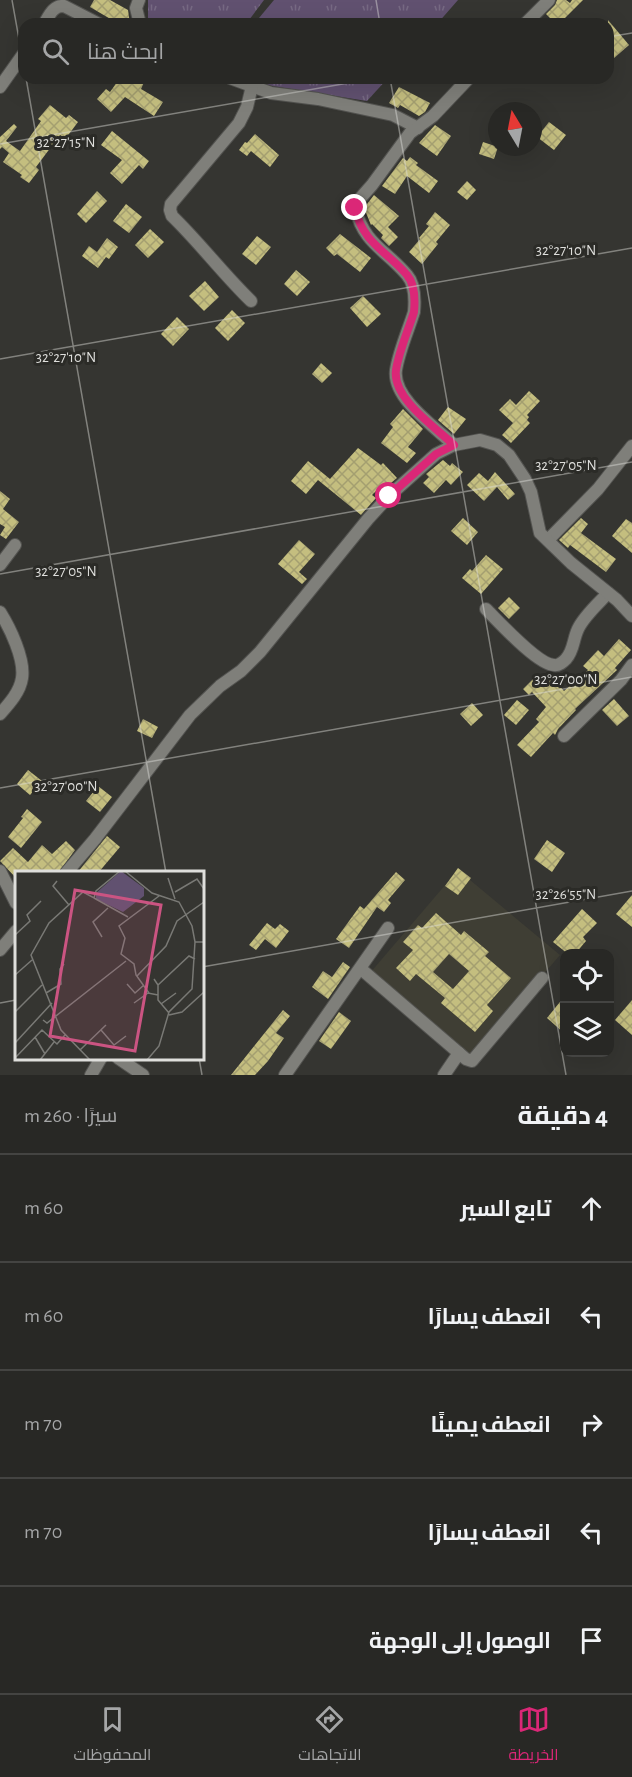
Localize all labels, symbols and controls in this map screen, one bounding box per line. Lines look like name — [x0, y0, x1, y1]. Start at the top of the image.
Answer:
search box — [18, 18, 614, 84]
icon: search — [39, 35, 72, 68]
text: ابحث هنا — [87, 41, 164, 63]
north arrow — [488, 102, 542, 156]
text: 32°27'15"N — [37, 135, 95, 150]
route end — [341, 194, 367, 220]
text: 32°27'10"N — [536, 243, 596, 258]
text: 32°27'10"N — [36, 350, 96, 365]
text: 32°27'05"N — [535, 458, 597, 473]
route start — [375, 482, 401, 508]
text: 32°27'05"N — [35, 564, 97, 579]
text: 32°27'00"N — [534, 672, 598, 687]
text: 32°27'00"N — [34, 779, 98, 794]
inset map — [15, 871, 204, 1060]
text: 32°26'55"N — [536, 887, 596, 902]
map controls — [560, 949, 614, 1057]
button: locate — [560, 949, 614, 1003]
button: layers — [560, 1003, 614, 1057]
text: 4 دقيقة — [517, 1103, 608, 1129]
text: سيرًا · 260 m — [24, 1106, 117, 1126]
icon: ahead — [575, 1192, 608, 1225]
text: 60 m — [24, 1198, 63, 1218]
text: تابع السير — [460, 1198, 551, 1220]
icon: left — [575, 1300, 608, 1333]
text: 60 m — [24, 1306, 63, 1326]
text: انعطف يسارًا — [428, 1306, 551, 1328]
icon: right — [575, 1408, 608, 1441]
text: 70 m — [24, 1414, 62, 1434]
text: انعطف يمينًا — [430, 1414, 551, 1436]
icon: left — [575, 1516, 608, 1549]
text: 70 m — [24, 1522, 62, 1542]
text: انعطف يسارًا — [428, 1522, 551, 1544]
icon: arrive — [575, 1624, 608, 1657]
text: الوصول إلى الوجهة — [369, 1630, 551, 1652]
tab: المحفوظات — [73, 1703, 151, 1769]
tab: الاتجاهات — [298, 1703, 362, 1769]
tab: الخريطة — [509, 1703, 559, 1769]

